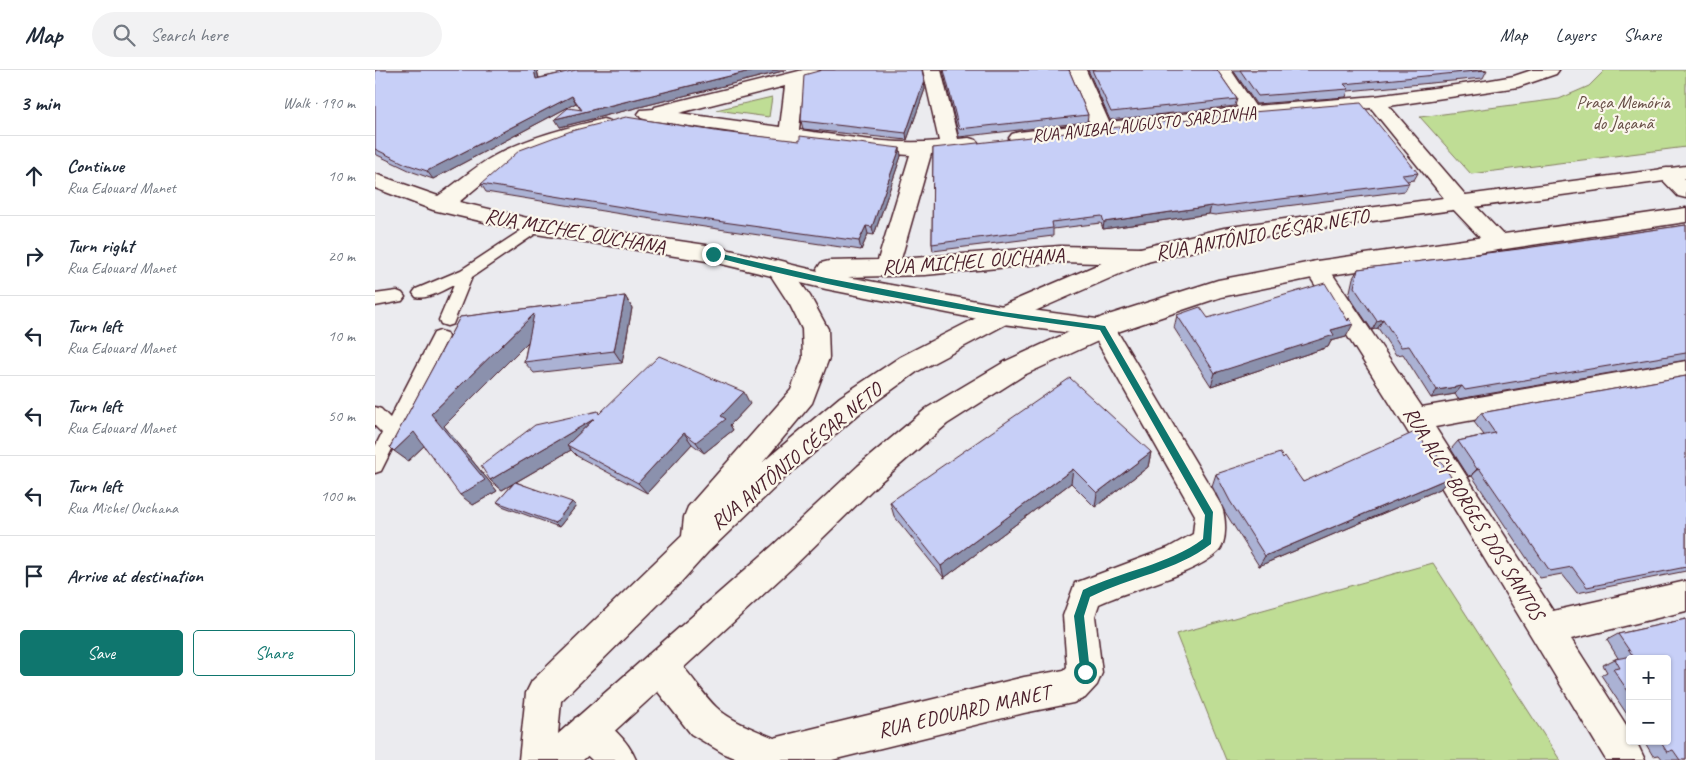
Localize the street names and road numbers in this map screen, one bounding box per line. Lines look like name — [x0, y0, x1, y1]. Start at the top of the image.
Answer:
street label: RUA ANIBAL AUGUSTO SARDINHA — [1031, 101, 1258, 147]
street label: RUA MICHEL OUCHANA — [483, 202, 668, 260]
street label: RUA ANTÔNIO CÉSAR NETO — [1153, 202, 1373, 266]
street label: RUA MICHEL OUCHANA — [881, 242, 1065, 280]
street label: RUA ANTÔNIO CÉSAR NETO — [705, 375, 889, 535]
street label: RUA ALCY BORGES DOS SANTOS — [1398, 402, 1552, 627]
street label: RUA EDOUARD MANET — [875, 678, 1057, 743]

